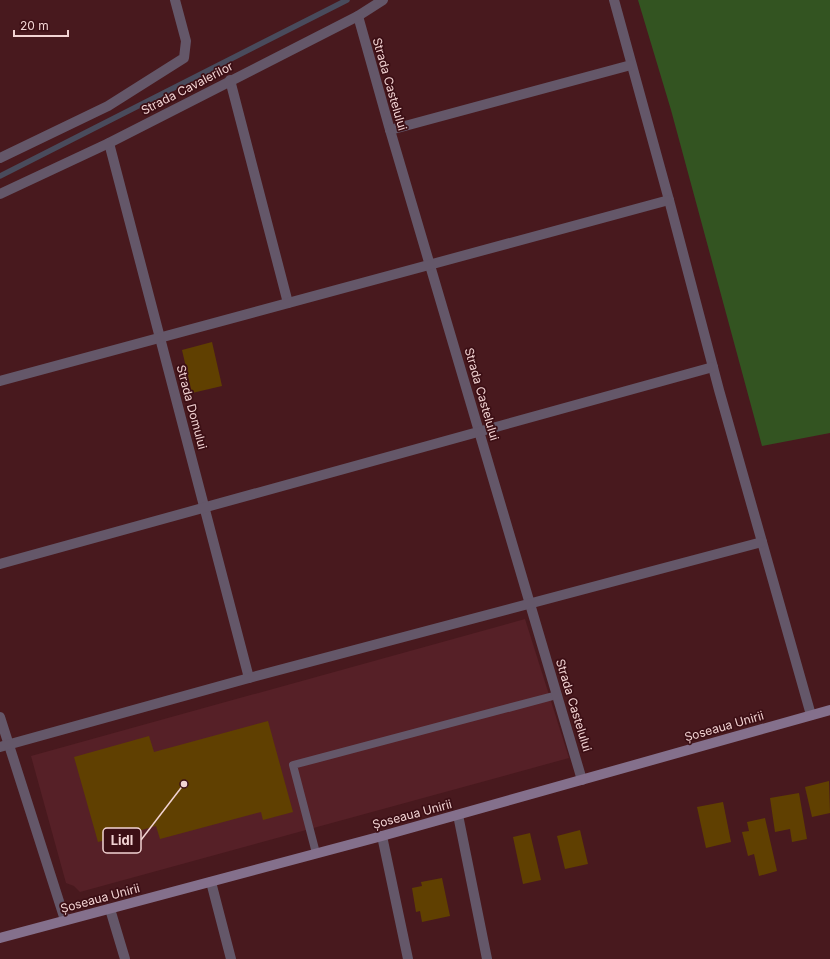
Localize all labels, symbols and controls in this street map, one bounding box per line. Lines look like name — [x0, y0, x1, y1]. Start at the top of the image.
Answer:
scale bar — [14, 12, 68, 38]
text: 20 m — [20, 18, 49, 33]
street label: Strada Castelului — [370, 36, 410, 132]
street label: Strada Cavalerilor — [138, 58, 236, 118]
street label: Strada Castelului — [462, 346, 502, 442]
street label: Strada Domului — [174, 363, 210, 451]
street label: Strada Castelului — [553, 657, 595, 753]
street label: Șoseaua Unirii — [683, 708, 765, 744]
street label: Șoseaua Unirii — [371, 796, 454, 832]
callout: Lidl — [103, 828, 141, 853]
text: Lidl — [111, 832, 133, 848]
street label: Șoseaua Unirii — [59, 880, 142, 916]

